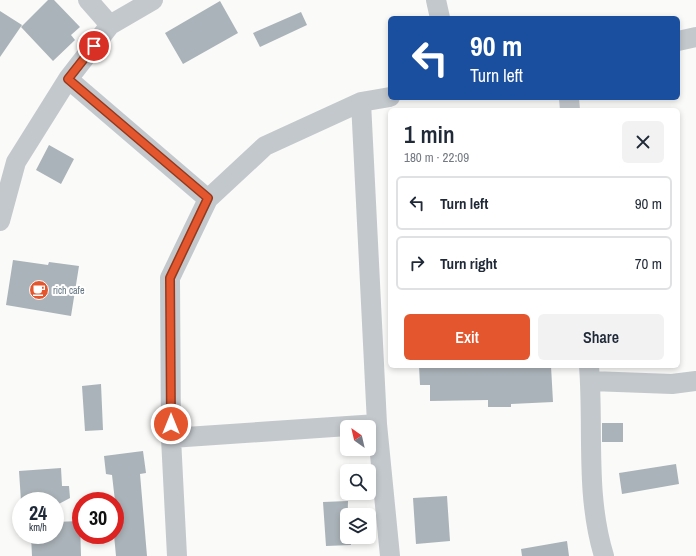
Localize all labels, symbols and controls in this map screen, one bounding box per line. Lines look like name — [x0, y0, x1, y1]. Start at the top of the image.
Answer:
text: 90 m — [470, 27, 522, 65]
pin — [77, 29, 111, 63]
icon: left — [404, 32, 456, 84]
icon: arrive — [83, 35, 105, 57]
text: Turn left — [470, 63, 523, 88]
text: 1 min — [404, 118, 455, 150]
button: close — [622, 121, 664, 163]
text: 180 m · 22:09 — [404, 149, 469, 166]
icon: left — [406, 192, 428, 214]
text: Turn left — [440, 193, 488, 214]
text: 90 m — [635, 193, 662, 214]
icon: right — [406, 252, 428, 274]
text: Turn right — [440, 253, 497, 274]
text: 70 m — [635, 253, 662, 274]
cafe icon: rich cafe — [28, 279, 50, 301]
place label: rich cafe — [53, 284, 85, 297]
button: Exit — [404, 314, 530, 360]
button: Share — [538, 314, 664, 360]
position arrow — [150, 403, 192, 445]
north arrow — [340, 420, 376, 456]
map controls — [340, 420, 376, 544]
button: search — [340, 464, 376, 500]
speed limit sign: 30 — [72, 492, 124, 544]
text: 24 — [29, 499, 47, 526]
button: layers — [340, 508, 376, 544]
text: km/h — [29, 521, 47, 534]

